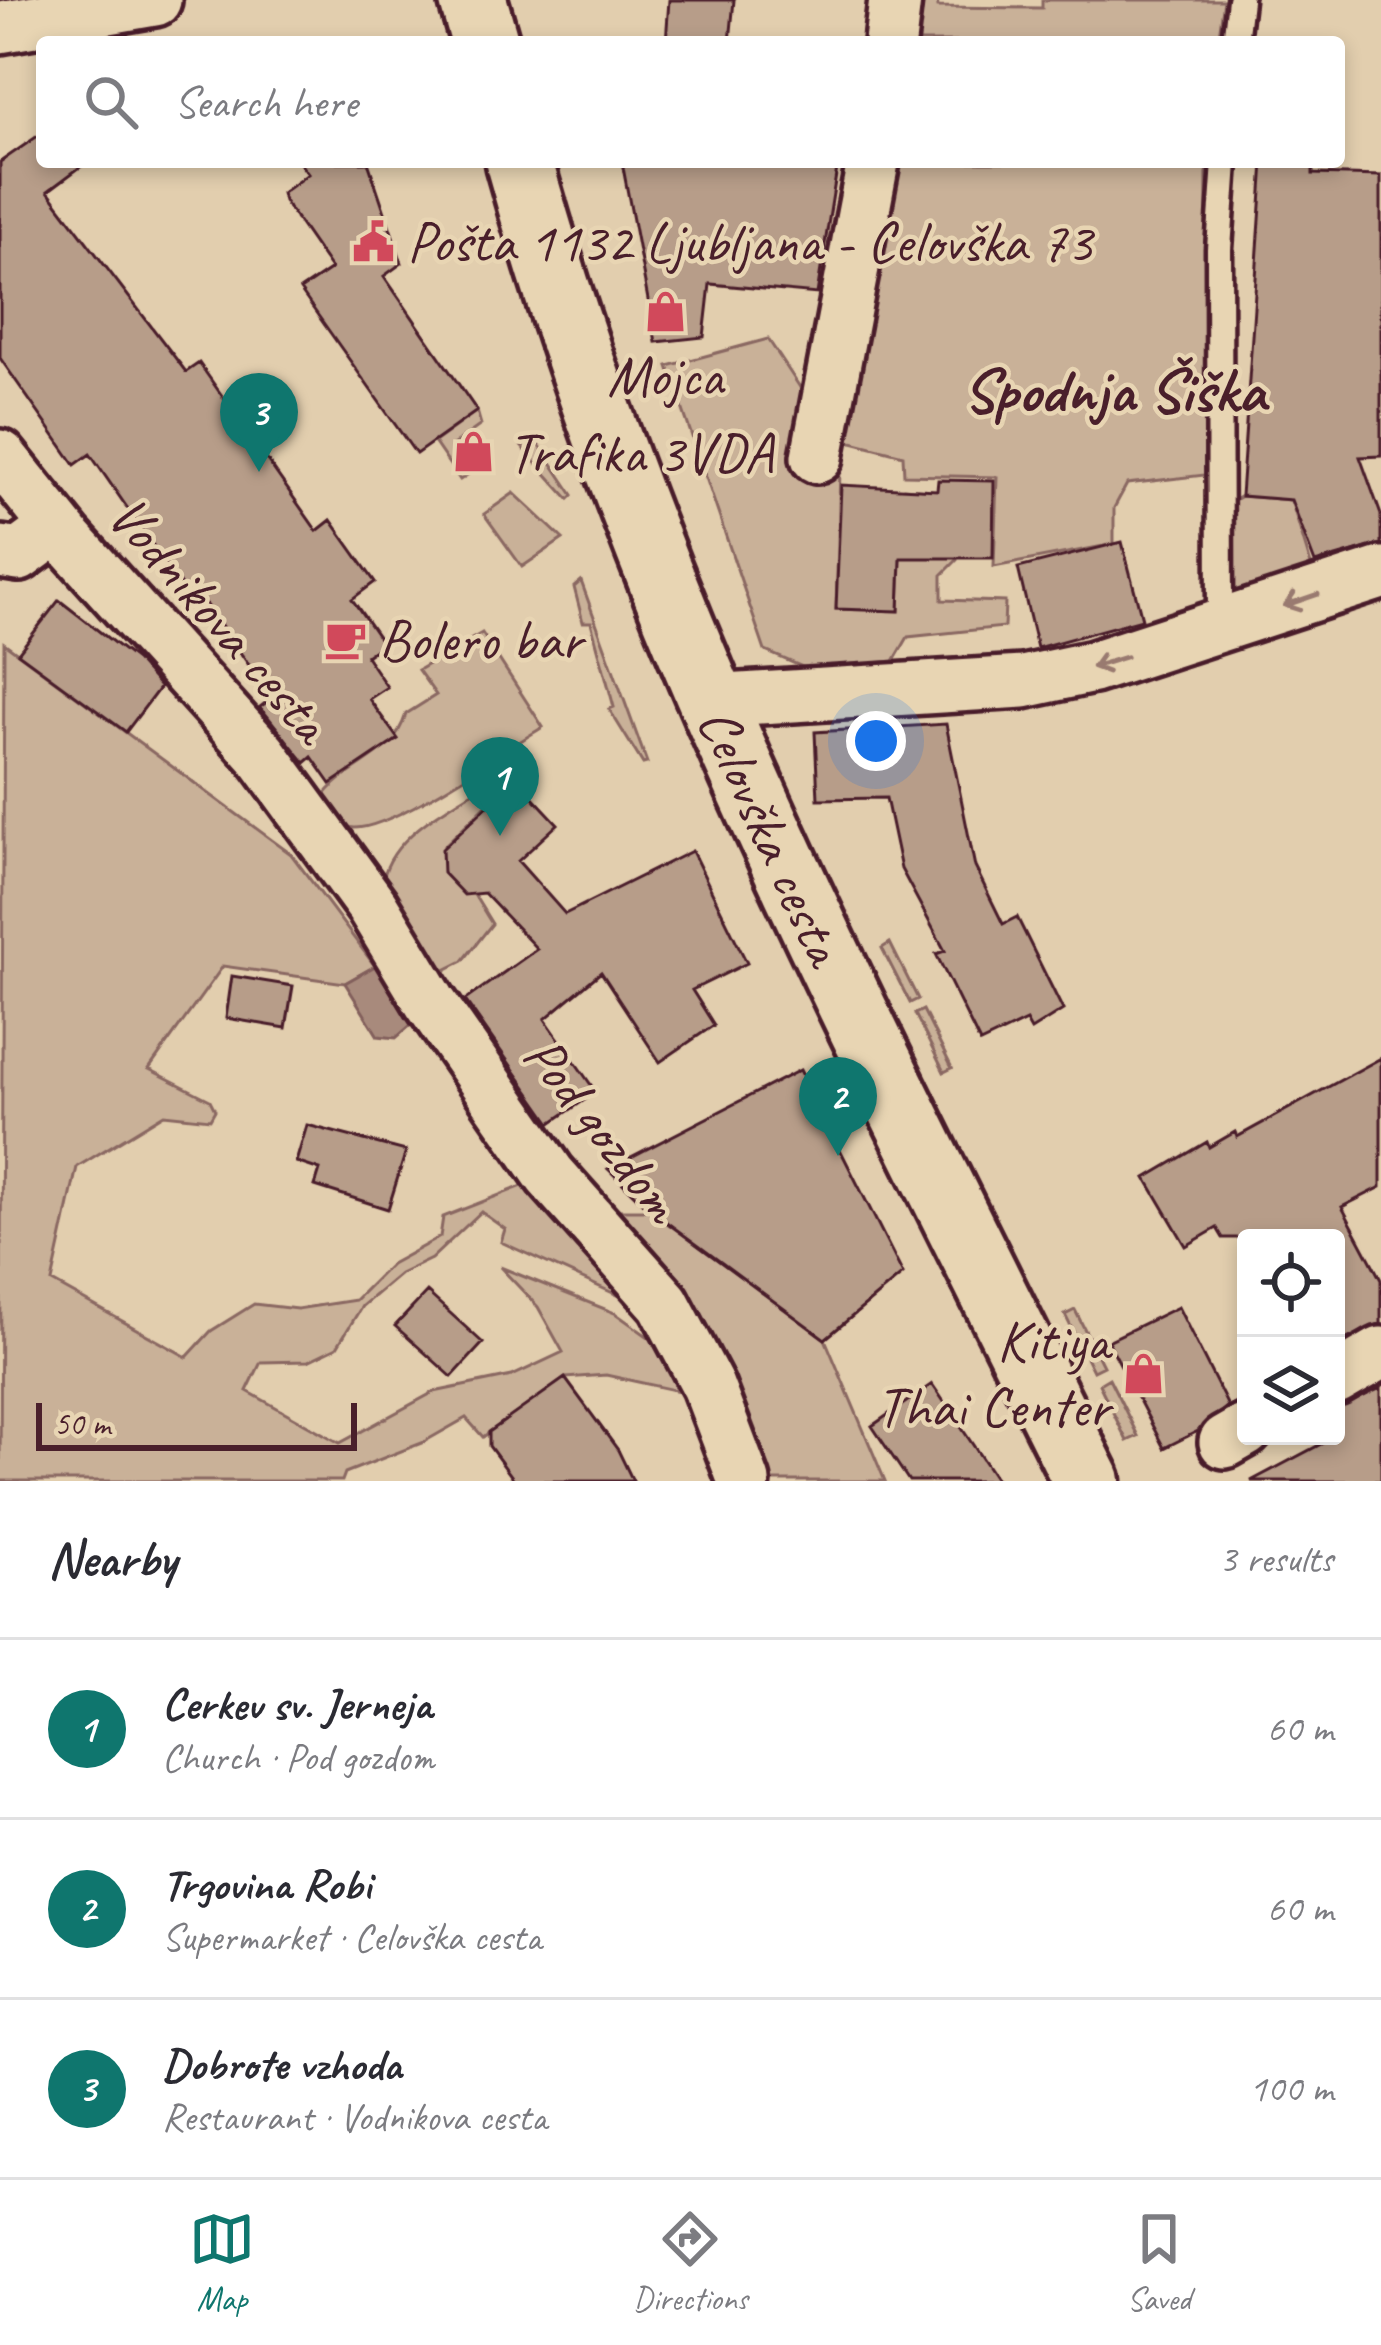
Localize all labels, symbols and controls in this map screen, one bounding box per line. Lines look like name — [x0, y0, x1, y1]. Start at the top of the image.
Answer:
search box — [36, 36, 1345, 168]
icon: search — [78, 69, 144, 135]
text: Search here — [174, 74, 357, 131]
place label: Pošta 1132 Ljubljana - Celovška 73 — [407, 206, 1095, 278]
public building icon: Pošta 1132 Ljubljana - Celovška 73 — [350, 218, 396, 264]
shop icon: Mojca — [642, 289, 688, 335]
place label: Mojca — [607, 340, 726, 412]
district label: Spodnja Šiška — [963, 351, 1270, 430]
pin: 3 — [220, 373, 298, 472]
place label: Trafika 3VDA — [508, 417, 775, 489]
shop icon: Trafika 3VDA — [451, 429, 497, 475]
street label: Vodnikova cesta — [93, 481, 349, 760]
one-way arrow — [1283, 591, 1320, 612]
place label: Bolero bar — [379, 604, 587, 676]
cafe icon: Bolero bar — [322, 616, 368, 662]
one-way arrow — [1090, 652, 1128, 674]
street label: Celovška cesta — [682, 696, 863, 980]
your location — [846, 711, 906, 771]
pin: 1 — [461, 737, 539, 836]
street label: Pod gozdom — [508, 1021, 700, 1239]
pin: 2 — [799, 1057, 877, 1156]
map controls — [1237, 1229, 1345, 1445]
button: locate — [1237, 1229, 1345, 1337]
place label: Kitiya Thai Center — [876, 1305, 1114, 1443]
button: layers — [1237, 1337, 1345, 1445]
shop icon: Kitiya Thai Center — [1120, 1350, 1166, 1396]
scale bar — [36, 1397, 357, 1450]
text: 50 m — [54, 1403, 110, 1445]
text: Nearby — [48, 1527, 176, 1591]
text: 3 results — [1219, 1535, 1333, 1584]
text: Cerkev sv. Jerneja — [162, 1676, 432, 1733]
text: 1 — [78, 1704, 96, 1753]
text: 60 m — [1267, 1704, 1333, 1753]
text: Church · Pod gozdom — [162, 1733, 434, 1782]
text: Trgovina Robi — [162, 1856, 371, 1913]
text: 2 — [78, 1884, 96, 1933]
text: 60 m — [1267, 1884, 1333, 1933]
text: Supermarket · Celovška cesta — [162, 1913, 541, 1962]
text: Dobrote vzhoda — [162, 2036, 401, 2093]
text: 3 — [78, 2064, 96, 2113]
text: 100 m — [1249, 2064, 1333, 2113]
text: Restaurant · Vodnikova cesta — [162, 2093, 547, 2142]
tab: Map — [189, 2206, 255, 2320]
tab: Directions — [633, 2206, 748, 2320]
tab: Saved — [1126, 2206, 1192, 2320]

